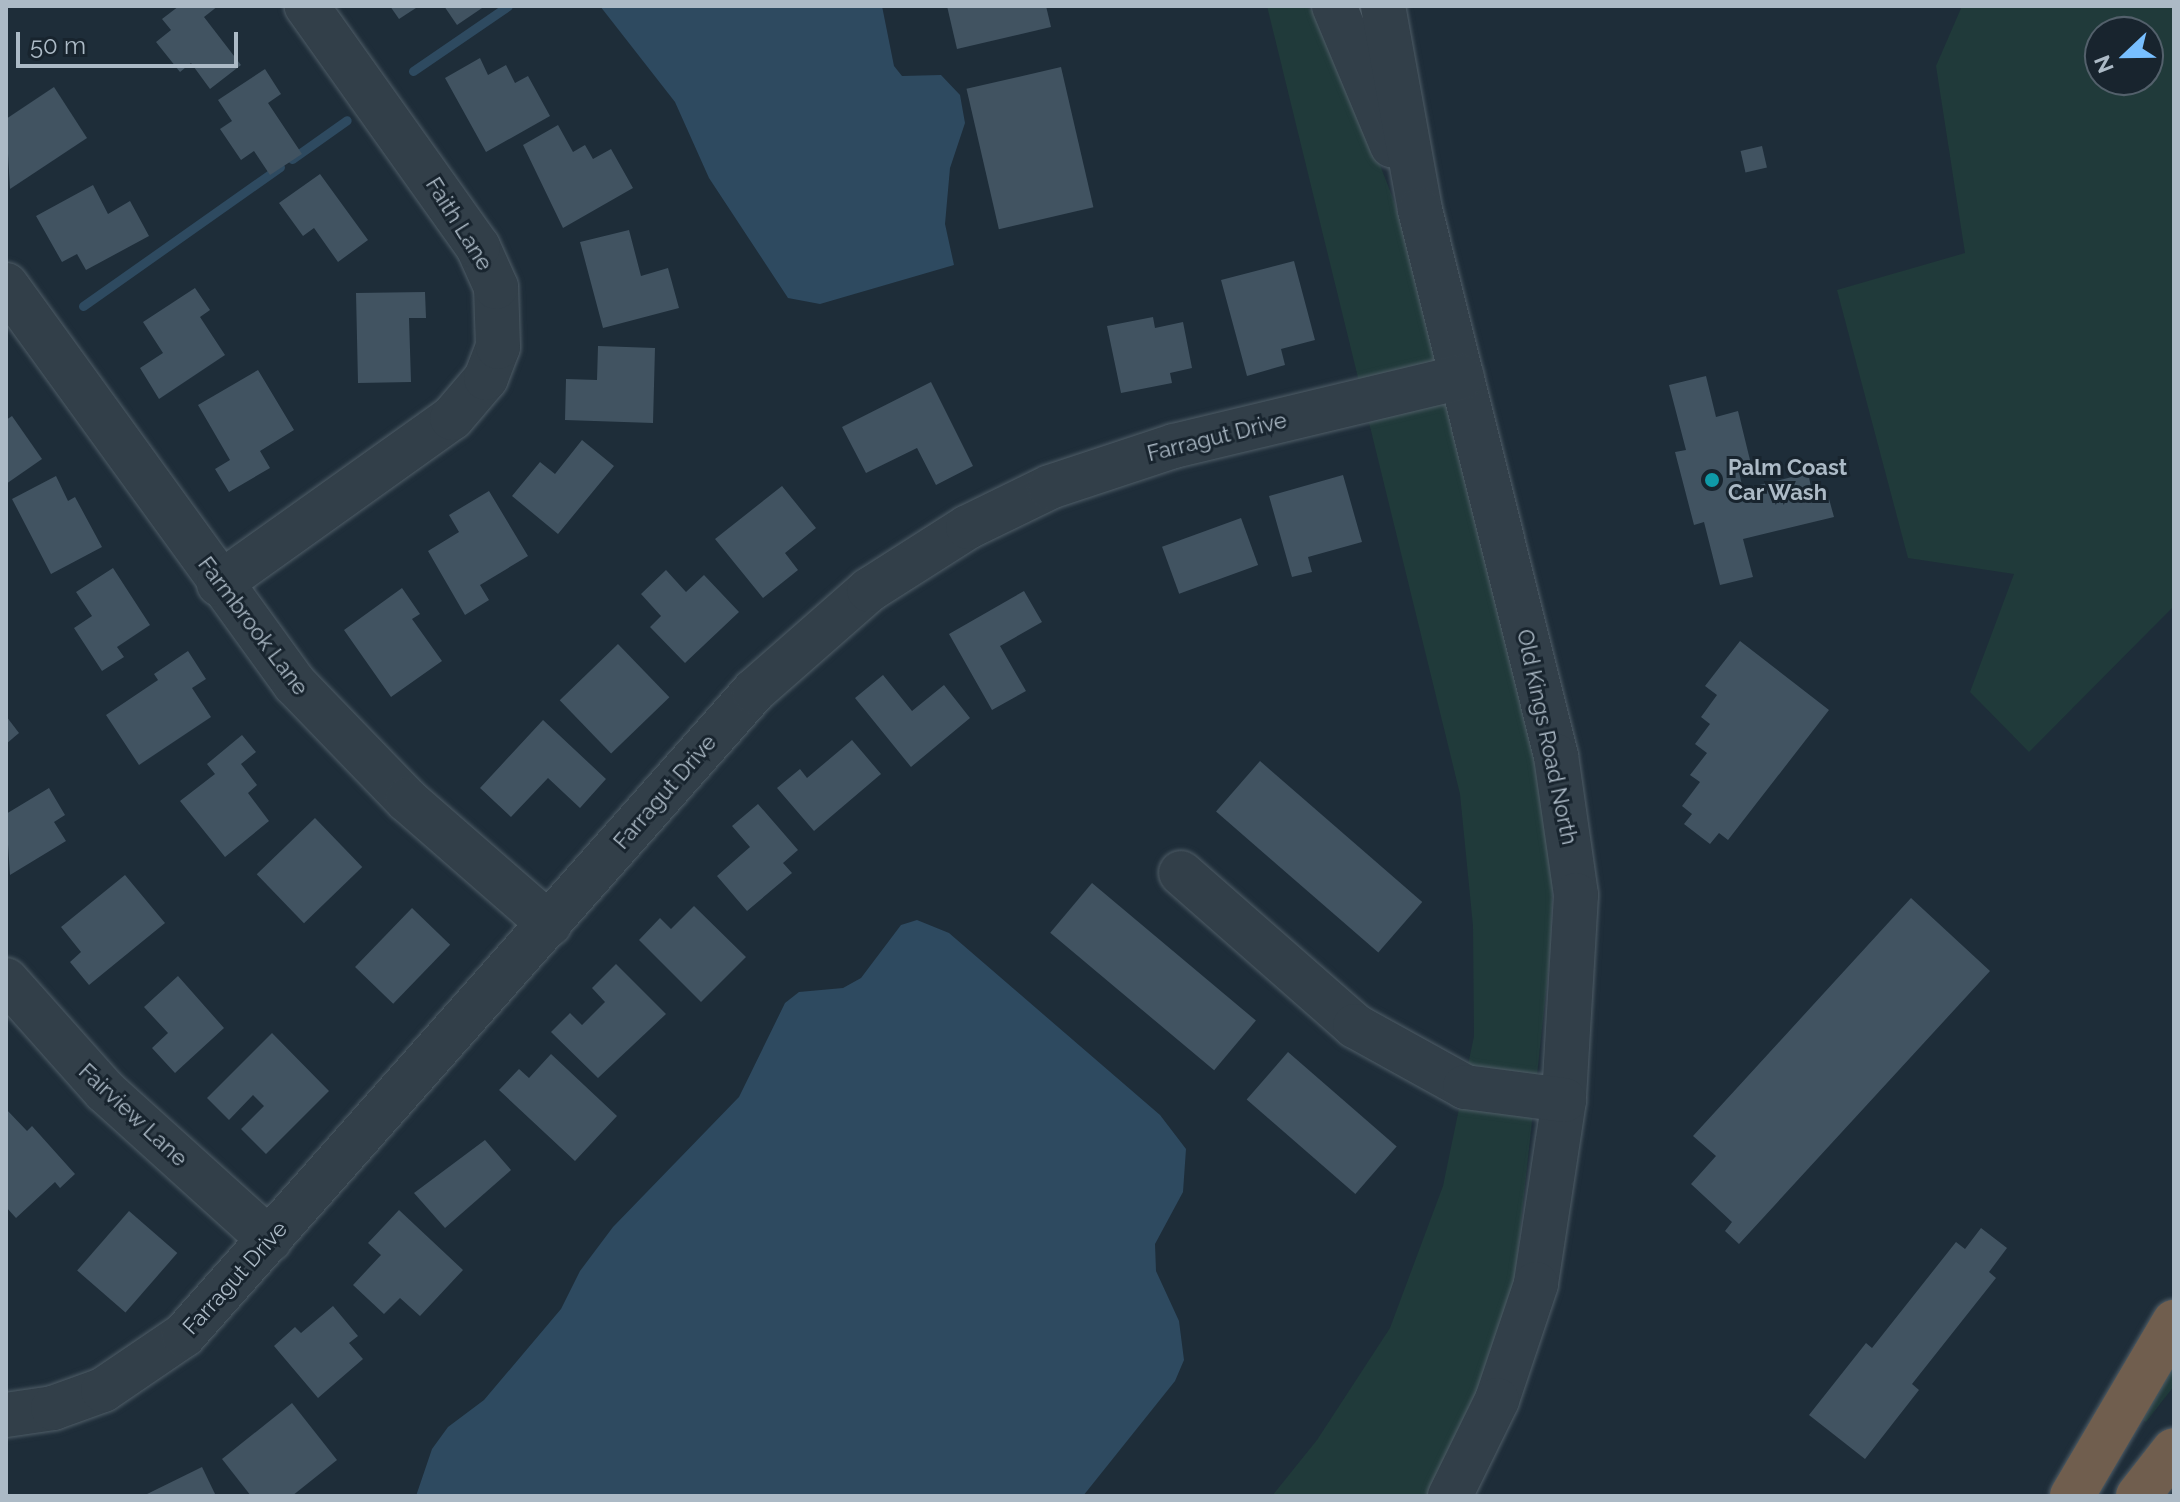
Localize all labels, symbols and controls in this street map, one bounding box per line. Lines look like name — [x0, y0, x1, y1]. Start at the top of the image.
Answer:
scale bar — [20, 16, 242, 66]
north arrow — [2084, 16, 2164, 96]
text: 50 m — [30, 31, 86, 60]
text: N — [2088, 52, 2119, 77]
street label: Faith Lane — [420, 173, 498, 275]
street label: Farragut Drive — [1144, 407, 1290, 467]
place label: Palm Coast Car Wash — [1728, 454, 1847, 506]
marker: Palm Coast Car Wash — [1703, 471, 1721, 489]
street label: Farmbrook Lane — [192, 552, 314, 700]
street label: Old Kings Road North — [1511, 627, 1583, 847]
street label: Farragut Drive — [608, 729, 722, 855]
street label: Fairview Lane — [73, 1058, 193, 1172]
street label: Farragut Drive — [177, 1216, 293, 1340]

